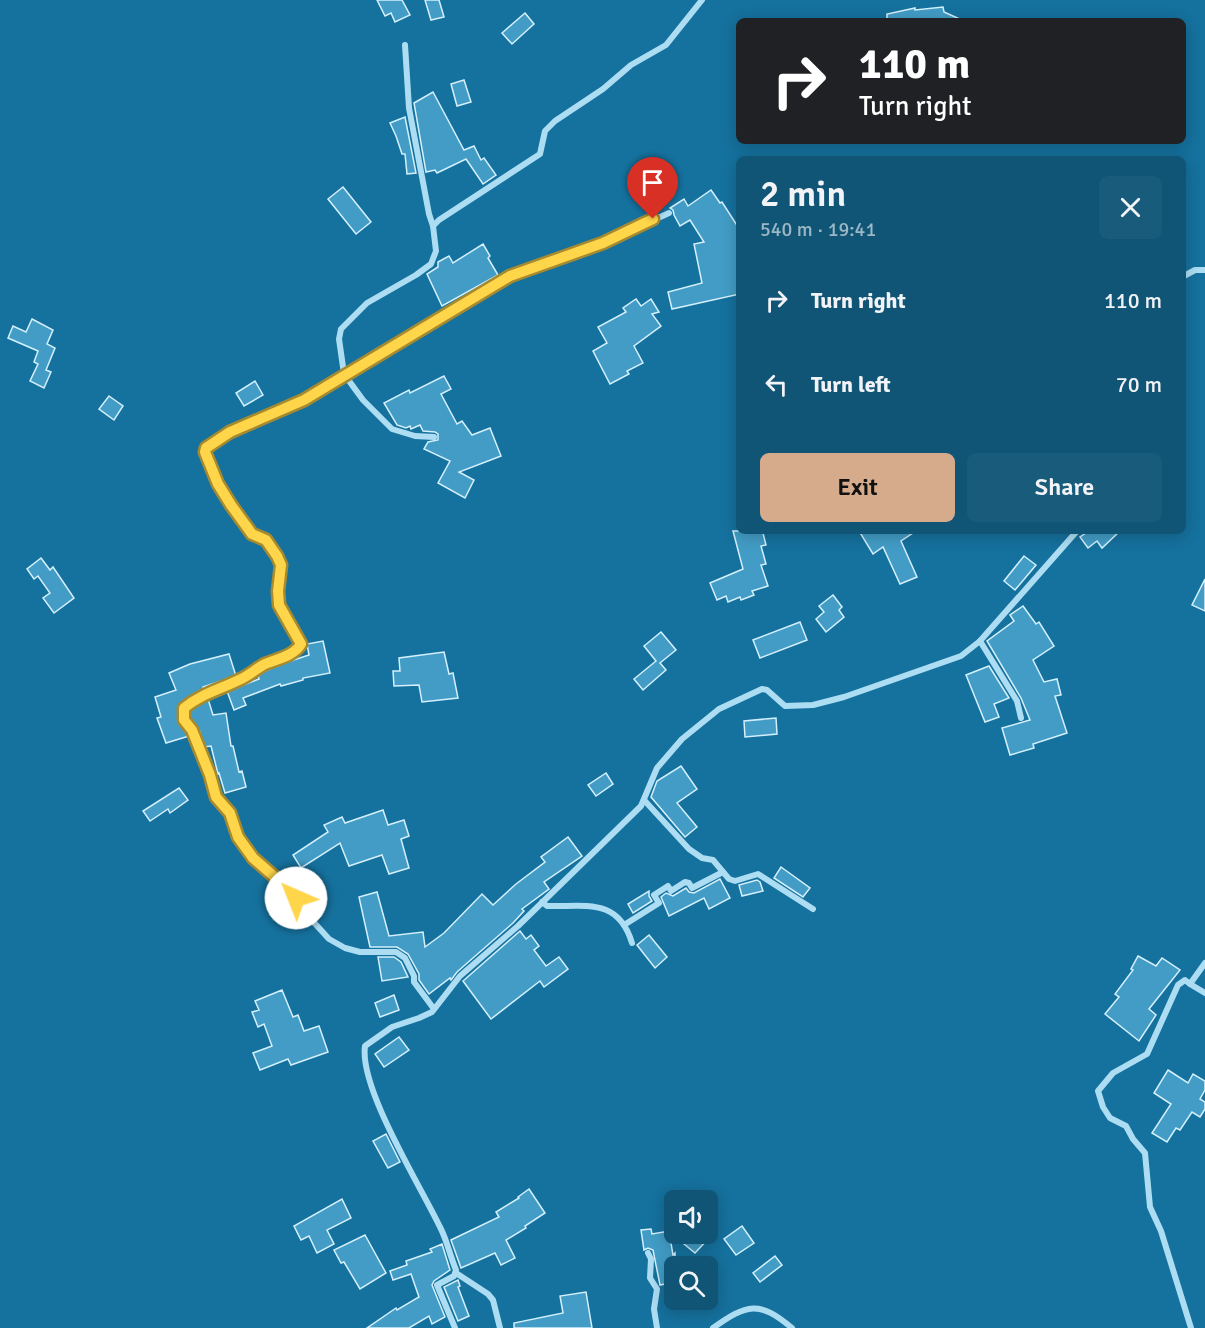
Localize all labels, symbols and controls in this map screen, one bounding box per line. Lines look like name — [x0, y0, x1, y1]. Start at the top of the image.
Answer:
text: 110 m — [859, 39, 970, 90]
icon: right — [760, 42, 838, 120]
text: Turn right — [859, 90, 972, 123]
pin — [627, 157, 678, 219]
icon: arrive — [636, 166, 669, 199]
text: 2 min — [760, 172, 846, 217]
button: close — [1099, 176, 1162, 239]
text: 540 m · 19:41 — [760, 217, 876, 242]
icon: right — [760, 284, 793, 317]
text: Turn right — [811, 287, 906, 314]
text: 110 m — [1104, 287, 1162, 314]
icon: left — [760, 368, 793, 401]
text: Turn left — [811, 371, 891, 398]
text: 70 m — [1116, 371, 1162, 398]
button: Exit — [760, 453, 955, 522]
button: Share — [967, 453, 1162, 522]
position arrow — [264, 866, 328, 930]
map controls — [664, 1190, 718, 1310]
button: sound — [664, 1190, 718, 1244]
button: search — [664, 1256, 718, 1310]

